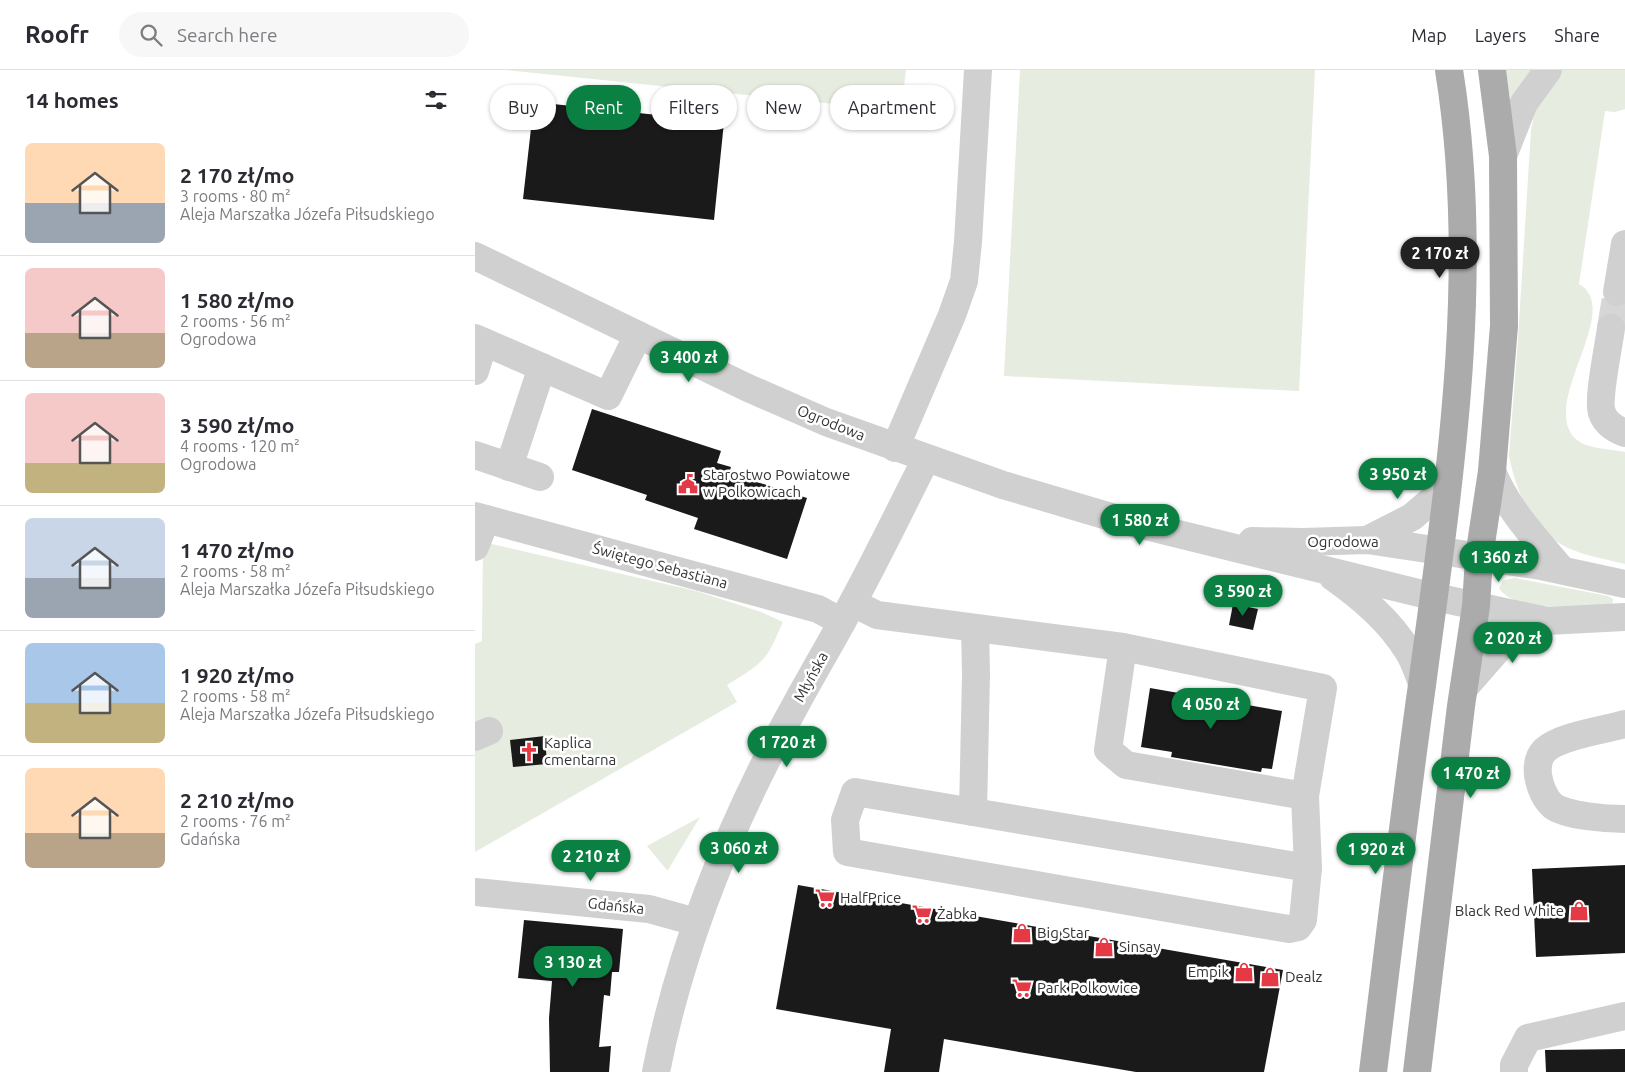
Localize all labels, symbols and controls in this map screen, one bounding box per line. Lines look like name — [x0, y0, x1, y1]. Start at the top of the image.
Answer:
search box — [119, 12, 469, 57]
text: Roofr — [25, 21, 89, 48]
icon: search — [137, 21, 165, 49]
text: Search here — [177, 24, 277, 46]
text: Map — [1411, 25, 1447, 45]
text: Layers — [1475, 25, 1526, 45]
text: Share — [1554, 25, 1600, 45]
chip: Buy — [490, 85, 556, 130]
chip: Rent — [566, 85, 641, 130]
chip: Filters — [651, 85, 737, 130]
chip: New — [747, 85, 820, 130]
chip: Apartment — [830, 85, 954, 130]
icon: filters — [422, 86, 450, 114]
text: 14 homes — [25, 88, 119, 112]
icon: home — [65, 163, 125, 223]
text: 2 170 zł/mo — [180, 163, 294, 187]
text: 3 rooms · 80 m² — [180, 187, 291, 205]
text: Aleja Marszałka Józefa Piłsudskiego — [180, 205, 435, 223]
pin: 2 170 zł — [1388, 236, 1492, 279]
text: 2 170 zł — [1412, 244, 1468, 262]
icon: home — [65, 288, 125, 348]
text: 1 580 zł/mo — [180, 288, 294, 312]
text: 2 rooms · 56 m² — [180, 312, 291, 330]
text: Ogrodowa — [180, 330, 256, 348]
pin: 3 400 zł — [637, 340, 741, 383]
text: 3 400 zł — [661, 348, 717, 366]
street label: Ogrodowa — [795, 401, 868, 444]
icon: home — [65, 413, 125, 473]
text: 3 590 zł/mo — [180, 413, 294, 437]
text: 4 rooms · 120 m² — [180, 437, 300, 455]
text: Ogrodowa — [180, 455, 256, 473]
pin: 3 950 zł — [1346, 458, 1450, 500]
text: 3 950 zł — [1370, 465, 1426, 483]
place label: Starostwo Powiatowe w Polkowicach — [703, 466, 850, 500]
public building icon: Starostwo Powiatowe w Polkowicach — [677, 473, 699, 495]
pin: 1 580 zł — [1088, 504, 1192, 546]
text: 1 580 zł — [1112, 511, 1168, 529]
street label: Ogrodowa — [1307, 533, 1379, 550]
icon: home — [65, 538, 125, 598]
text: 1 470 zł/mo — [180, 538, 294, 562]
street label: Świętego Sebastiana — [591, 539, 729, 592]
pin: 1 360 zł — [1447, 540, 1551, 583]
text: 1 360 zł — [1471, 548, 1527, 566]
text: 2 rooms · 58 m² — [180, 562, 291, 580]
pin: 3 590 zł — [1191, 574, 1295, 617]
text: Aleja Marszałka Józefa Piłsudskiego — [180, 580, 435, 598]
text: 3 590 zł — [1215, 582, 1271, 600]
pin: 2 020 zł — [1461, 622, 1565, 664]
text: 2 020 zł — [1485, 629, 1541, 647]
street label: Młyńska — [790, 649, 831, 705]
icon: home — [65, 663, 125, 723]
text: 1 920 zł/mo — [180, 663, 294, 687]
text: 2 rooms · 58 m² — [180, 687, 291, 705]
pin: 4 050 zł — [1159, 688, 1263, 730]
text: 4 050 zł — [1183, 695, 1239, 713]
text: Aleja Marszałka Józefa Piłsudskiego — [180, 705, 435, 723]
pin: 1 720 zł — [735, 726, 839, 768]
text: 1 720 zł — [759, 733, 815, 751]
place label: Kaplica cmentarna — [544, 734, 616, 768]
church icon: Kaplica cmentarna — [518, 741, 540, 763]
pin: 1 470 zł — [1419, 756, 1523, 799]
text: 1 470 zł — [1443, 764, 1499, 782]
icon: home — [65, 788, 125, 848]
text: 2 210 zł/mo — [180, 788, 294, 812]
text: 2 rooms · 76 m² — [180, 812, 291, 830]
text: Gdańska — [180, 830, 241, 848]
pin: 3 060 zł — [687, 832, 791, 874]
pin: 1 920 zł — [1324, 832, 1428, 875]
text: 3 060 zł — [711, 839, 767, 857]
pin: 2 210 zł — [539, 840, 643, 882]
text: 1 920 zł — [1348, 840, 1404, 858]
text: 2 210 zł — [563, 847, 619, 865]
supermarket icon: HalfPrice — [814, 887, 836, 909]
place label: HalfPrice — [840, 889, 901, 906]
street label: Gdańska — [587, 894, 645, 917]
shop icon: Black Red White — [1568, 900, 1590, 922]
place label: Black Red White — [1455, 902, 1564, 919]
supermarket icon: Żabka — [911, 903, 933, 925]
place label: Żabka — [937, 905, 977, 922]
shop icon: Big Star — [1011, 922, 1033, 944]
place label: Big Star — [1037, 924, 1090, 941]
shop icon: Sinsay — [1093, 936, 1115, 958]
place label: Sinsay — [1119, 938, 1161, 955]
pin: 3 130 zł — [521, 946, 625, 988]
text: 3 130 zł — [545, 953, 601, 971]
shop icon: Empik — [1233, 961, 1255, 983]
place label: Empik — [1188, 963, 1229, 980]
shop icon: Dealz — [1259, 966, 1281, 988]
place label: Dealz — [1285, 968, 1323, 985]
supermarket icon: Park Polkowice — [1011, 977, 1033, 999]
place label: Park Polkowice — [1037, 979, 1138, 996]

